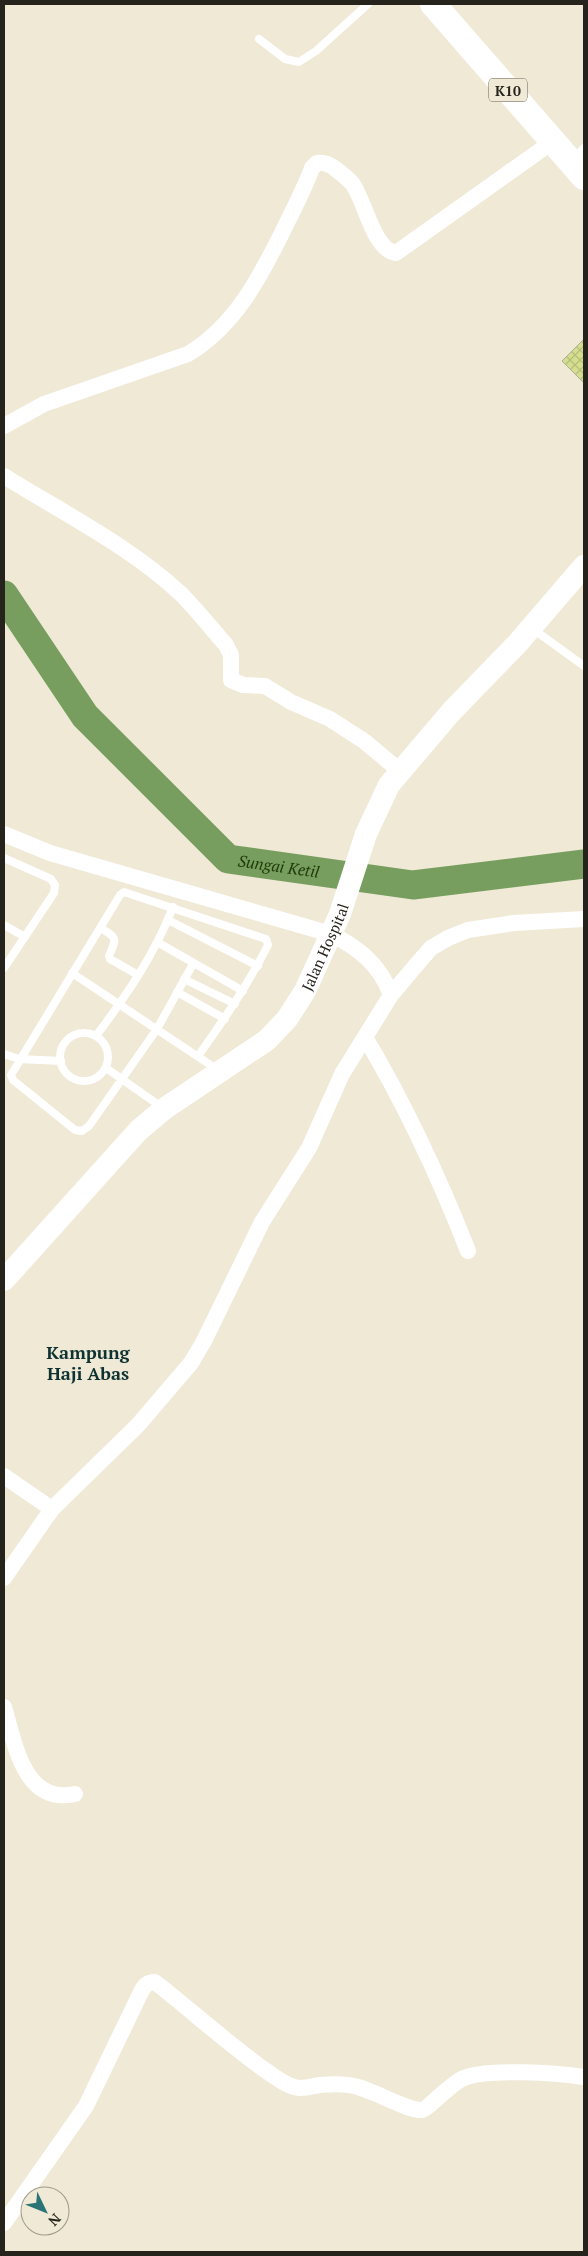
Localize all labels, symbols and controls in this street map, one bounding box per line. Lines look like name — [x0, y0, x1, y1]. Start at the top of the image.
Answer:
road number: K10 — [489, 78, 527, 102]
water label: Sungai Ketil — [236, 850, 321, 883]
street label: Jalan Hospital — [296, 901, 353, 994]
district label: Kampung Haji Abas — [46, 1340, 131, 1385]
north arrow — [20, 2186, 70, 2236]
text: N — [44, 2210, 65, 2231]

